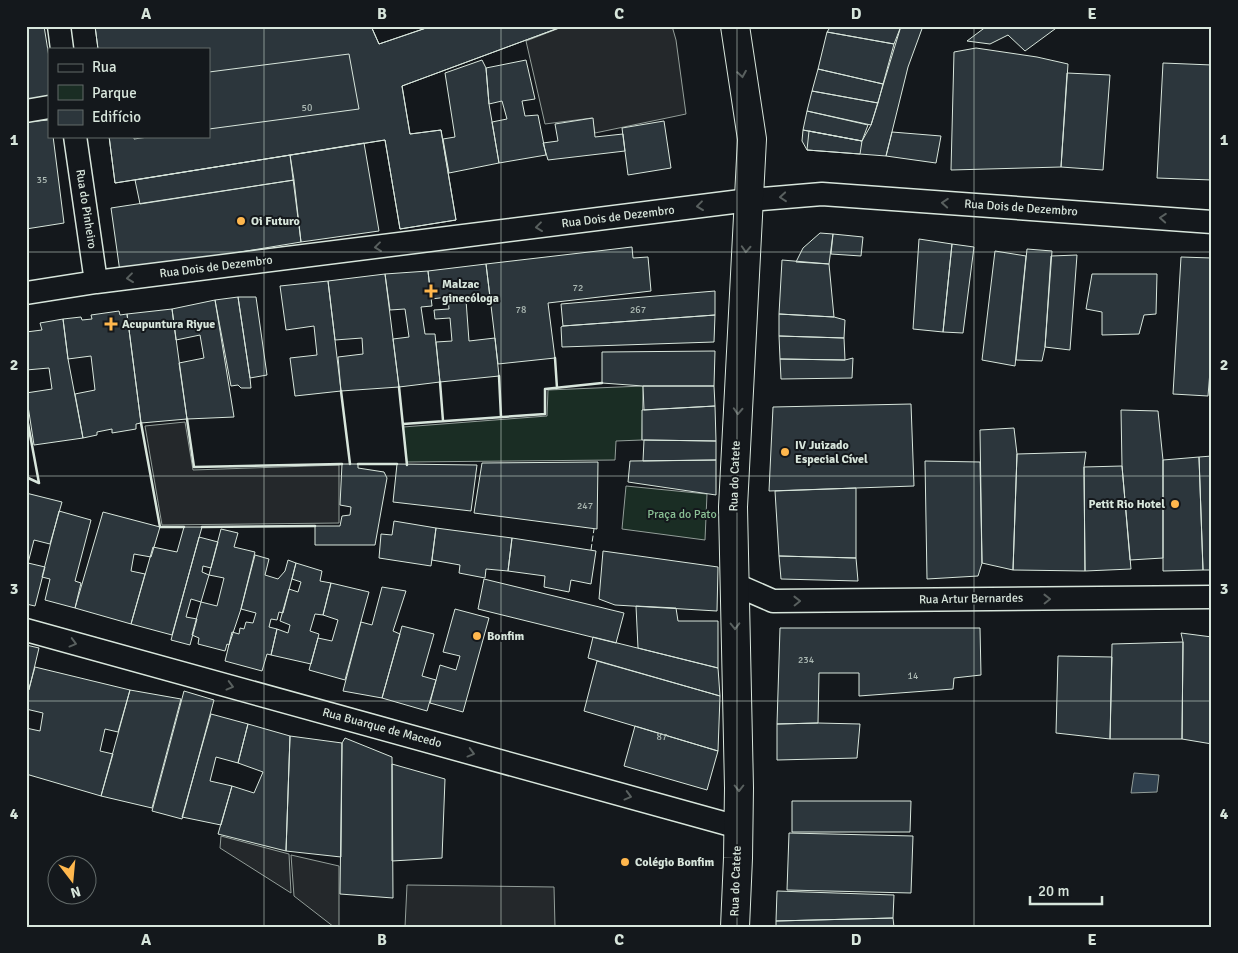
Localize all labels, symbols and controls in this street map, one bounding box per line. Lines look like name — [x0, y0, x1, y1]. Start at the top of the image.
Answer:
text: A — [141, 4, 152, 24]
text: B — [377, 4, 387, 24]
text: C — [614, 4, 624, 24]
text: D — [851, 4, 862, 24]
text: E — [1087, 4, 1097, 24]
legend — [48, 48, 210, 138]
text: Rua — [92, 58, 117, 76]
one-way arrow — [736, 71, 747, 79]
text: Parque — [92, 84, 137, 102]
house number: 50 — [302, 102, 312, 114]
text: Edifício — [92, 108, 141, 126]
text: 1 — [10, 130, 19, 150]
text: 1 — [1220, 130, 1229, 150]
street label: Rua do Pinheiro — [72, 168, 100, 250]
house number: 35 — [37, 174, 47, 186]
one-way arrow — [779, 191, 787, 202]
one-way arrow — [941, 197, 949, 208]
street label: Rua Dois de Dezembro — [964, 197, 1078, 219]
one-way arrow — [696, 200, 704, 211]
street label: Rua Dois de Dezembro — [561, 203, 675, 231]
one-way arrow — [1159, 213, 1167, 224]
place label: Oi Futuro — [251, 214, 300, 229]
marker: Oi Futuro — [235, 215, 247, 227]
one-way arrow — [535, 221, 543, 231]
one-way arrow — [373, 241, 381, 252]
one-way arrow — [741, 245, 752, 253]
street label: Rua Dois de Dezembro — [159, 253, 273, 281]
one-way arrow — [125, 272, 133, 283]
place label: Malzac ginecóloga — [442, 277, 499, 306]
house number: 72 — [573, 282, 583, 294]
marker: Malzac ginecóloga — [424, 284, 438, 298]
house number: 78 — [516, 304, 526, 316]
house number: 267 — [630, 304, 646, 316]
marker: Acupuntura Riyue — [104, 317, 118, 331]
place label: Acupuntura Riyue — [122, 317, 215, 332]
text: 2 — [10, 355, 18, 375]
text: 2 — [1220, 355, 1228, 375]
one-way arrow — [733, 407, 744, 415]
place label: IV Juizado Especial Cível — [795, 438, 868, 467]
street label: Rua do Catete — [726, 440, 744, 512]
marker: IV Juizado Especial Cível — [779, 446, 791, 458]
place label: Petit Rio Hotel — [1089, 497, 1165, 512]
marker: Petit Rio Hotel — [1169, 498, 1181, 510]
house number: 247 — [577, 500, 593, 512]
park label: Praça do Pato — [647, 507, 717, 522]
text: 3 — [10, 579, 18, 599]
text: 3 — [1220, 579, 1228, 599]
street label: Rua Artur Bernardes — [919, 591, 1023, 607]
one-way arrow — [1043, 594, 1051, 604]
one-way arrow — [793, 596, 801, 606]
one-way arrow — [730, 622, 740, 630]
place label: Bonfim — [487, 629, 524, 644]
marker: Bonfim — [471, 630, 483, 642]
one-way arrow — [69, 638, 77, 648]
house number: 234 — [798, 654, 815, 666]
house number: 14 — [908, 670, 919, 682]
one-way arrow — [225, 681, 233, 691]
street label: Rua Buarque de Macedo — [321, 705, 443, 751]
house number: 87 — [657, 731, 667, 743]
one-way arrow — [466, 747, 475, 758]
one-way arrow — [734, 785, 744, 793]
one-way arrow — [623, 790, 632, 801]
text: 4 — [10, 804, 19, 824]
text: 4 — [1220, 804, 1229, 824]
street label: Rua do Catete — [727, 845, 745, 917]
place label: Colégio Bonfim — [635, 855, 714, 870]
north arrow — [48, 856, 98, 906]
marker: Colégio Bonfim — [619, 856, 631, 868]
scale bar — [1030, 873, 1103, 905]
text: 20 m — [1038, 882, 1069, 900]
text: N — [68, 883, 82, 902]
text: A — [141, 930, 152, 950]
text: B — [377, 930, 387, 950]
text: C — [614, 930, 624, 950]
text: D — [851, 930, 862, 950]
text: E — [1087, 930, 1097, 950]

